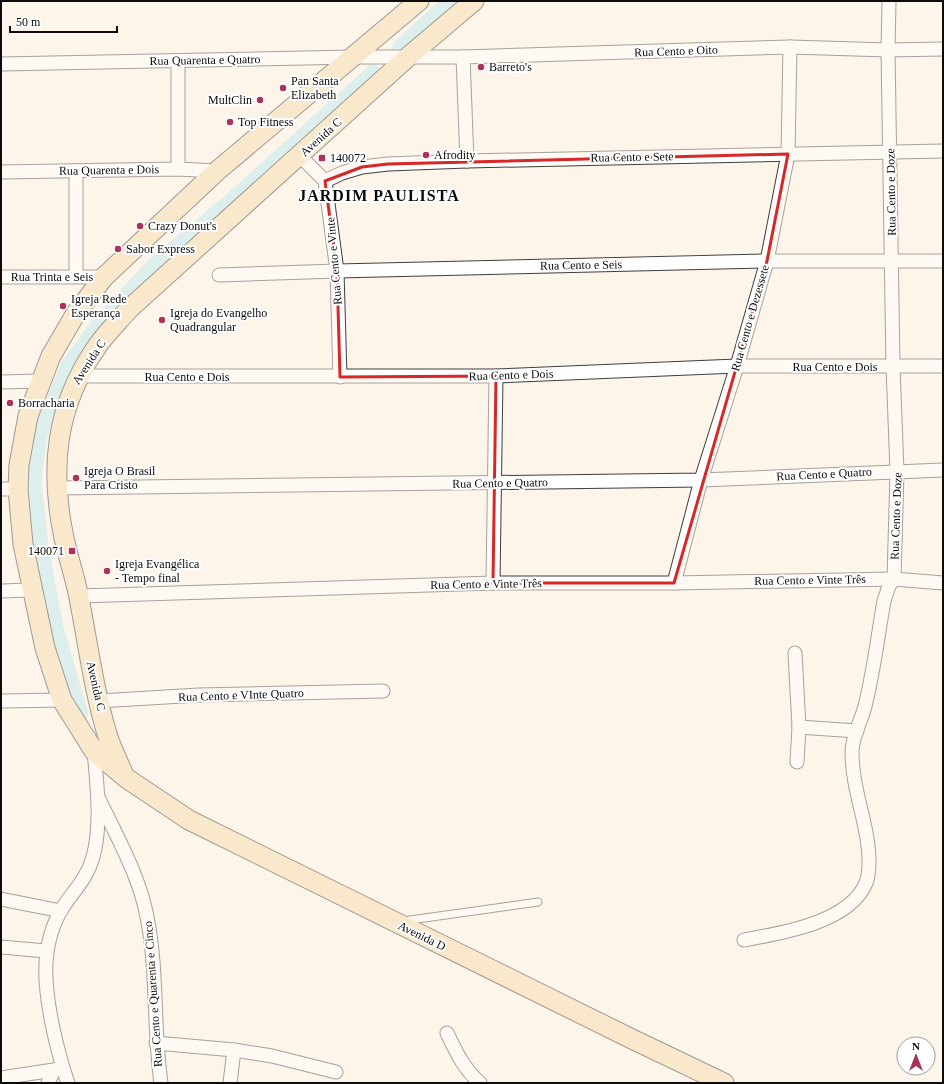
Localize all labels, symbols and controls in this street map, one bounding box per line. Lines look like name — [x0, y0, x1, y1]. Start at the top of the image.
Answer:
scale bar — [10, 8, 117, 34]
text: 50 m — [16, 15, 41, 29]
street label: Rua Cento e Oito — [634, 43, 718, 59]
street label: Rua Quarenta e Quatro — [149, 52, 261, 68]
place label: Barreto's — [489, 60, 532, 74]
marker: Barreto's — [476, 62, 486, 72]
place label: Pan Santa Elizabeth — [291, 74, 339, 102]
marker: Pan Santa Elizabeth — [278, 83, 288, 93]
place label: MultClin — [208, 93, 252, 107]
marker: MultClin — [255, 95, 265, 105]
place label: Top Fitness — [238, 115, 294, 129]
street label: Avenida C — [297, 115, 345, 159]
marker: Top Fitness — [225, 117, 235, 127]
place label: Afrodity — [434, 148, 475, 162]
street label: Rua Cento e Doze — [883, 148, 899, 236]
street label: Rua Cento e Sete — [590, 149, 674, 165]
marker: Afrodity — [421, 150, 431, 160]
place label: 140072 — [330, 151, 366, 165]
marker: 140072 — [317, 153, 327, 163]
street label: Rua Quarenta e Dois — [59, 162, 160, 178]
district label: JARDIM PAULISTA — [298, 187, 460, 204]
street label: Rua Cento e Vinte — [323, 217, 345, 305]
place label: Crazy Donut's — [148, 219, 217, 233]
marker: Crazy Donut's — [135, 221, 145, 231]
place label: Sabor Express — [126, 242, 195, 256]
marker: Sabor Express — [113, 244, 123, 254]
street label: Rua Cento e Seis — [540, 257, 623, 273]
street label: Rua Cento e Dezessete — [728, 263, 772, 373]
street label: Rua Trinta e Seis — [11, 270, 94, 284]
place label: Igreja Rede Esperança — [71, 292, 127, 320]
marker: Igreja Rede Esperança — [58, 301, 68, 311]
place label: Igreja do Evangelho Quadrangular — [170, 306, 267, 334]
marker: Igreja do Evangelho Quadrangular — [157, 315, 167, 325]
street label: Avenida C — [69, 337, 109, 387]
street label: Rua Cento e Dois — [793, 360, 878, 374]
street label: Rua Cento e Dois — [468, 367, 554, 383]
street label: Rua Cento e Dois — [145, 370, 230, 384]
place label: Borracharia — [18, 396, 75, 410]
marker: Borracharia — [5, 398, 15, 408]
place label: Igreja O Brasil Para Cristo — [84, 464, 156, 492]
street label: Rua Cento e Quatro — [776, 465, 872, 483]
street label: Rua Cento e Doze — [887, 472, 905, 560]
marker: Igreja O Brasil Para Cristo — [71, 473, 81, 483]
street label: Rua Cento e Quatro — [452, 475, 548, 491]
place label: 140071 — [28, 544, 64, 558]
marker: 140071 — [67, 546, 77, 556]
place label: Igreja Evangélica - Tempo final — [115, 557, 200, 585]
marker: Igreja Evangélica - Tempo final — [102, 566, 112, 576]
street label: Rua Cento e Vinte Três — [754, 572, 866, 588]
street label: Rua Cento e Vinte Três — [430, 576, 542, 592]
street label: Avenida C — [83, 660, 109, 712]
street label: Rua Cento e VInte Quatro — [178, 686, 304, 704]
street label: Avenida D — [396, 918, 448, 954]
street label: Rua Cento e Quarenta e Cinco — [141, 921, 165, 1067]
north arrow — [896, 1036, 936, 1076]
text: N — [912, 1040, 920, 1052]

